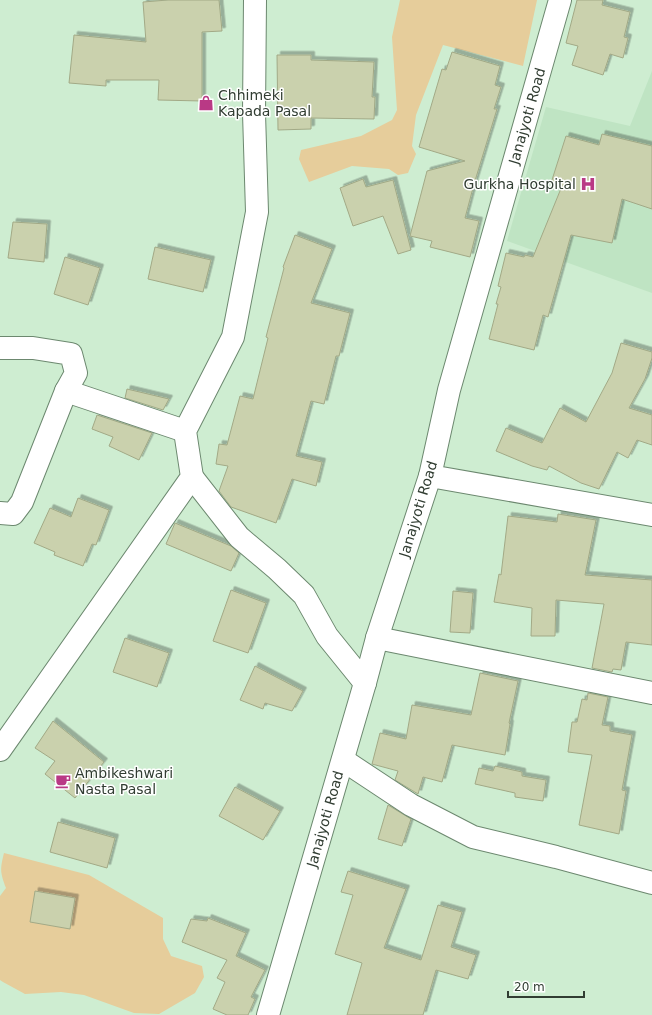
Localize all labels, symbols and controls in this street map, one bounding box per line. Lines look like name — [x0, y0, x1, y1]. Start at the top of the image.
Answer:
street label: Janajyoti Road — [505, 66, 548, 167]
place label: Chhimeki Kapada Pasal — [218, 87, 311, 119]
shop icon: Chhimeki Kapada Pasal — [197, 94, 215, 112]
hospital icon: Gurkha Hospital — [579, 175, 597, 193]
place label: Gurkha Hospital — [463, 176, 576, 192]
street label: Janajyoti Road — [395, 459, 440, 560]
place label: Ambikeshwari Nasta Pasal — [75, 765, 173, 797]
street label: Janajyoti Road — [303, 769, 346, 870]
cafe icon: Ambikeshwari Nasta Pasal — [54, 772, 72, 790]
scale bar — [508, 973, 584, 999]
text: 20 m — [514, 980, 545, 994]

